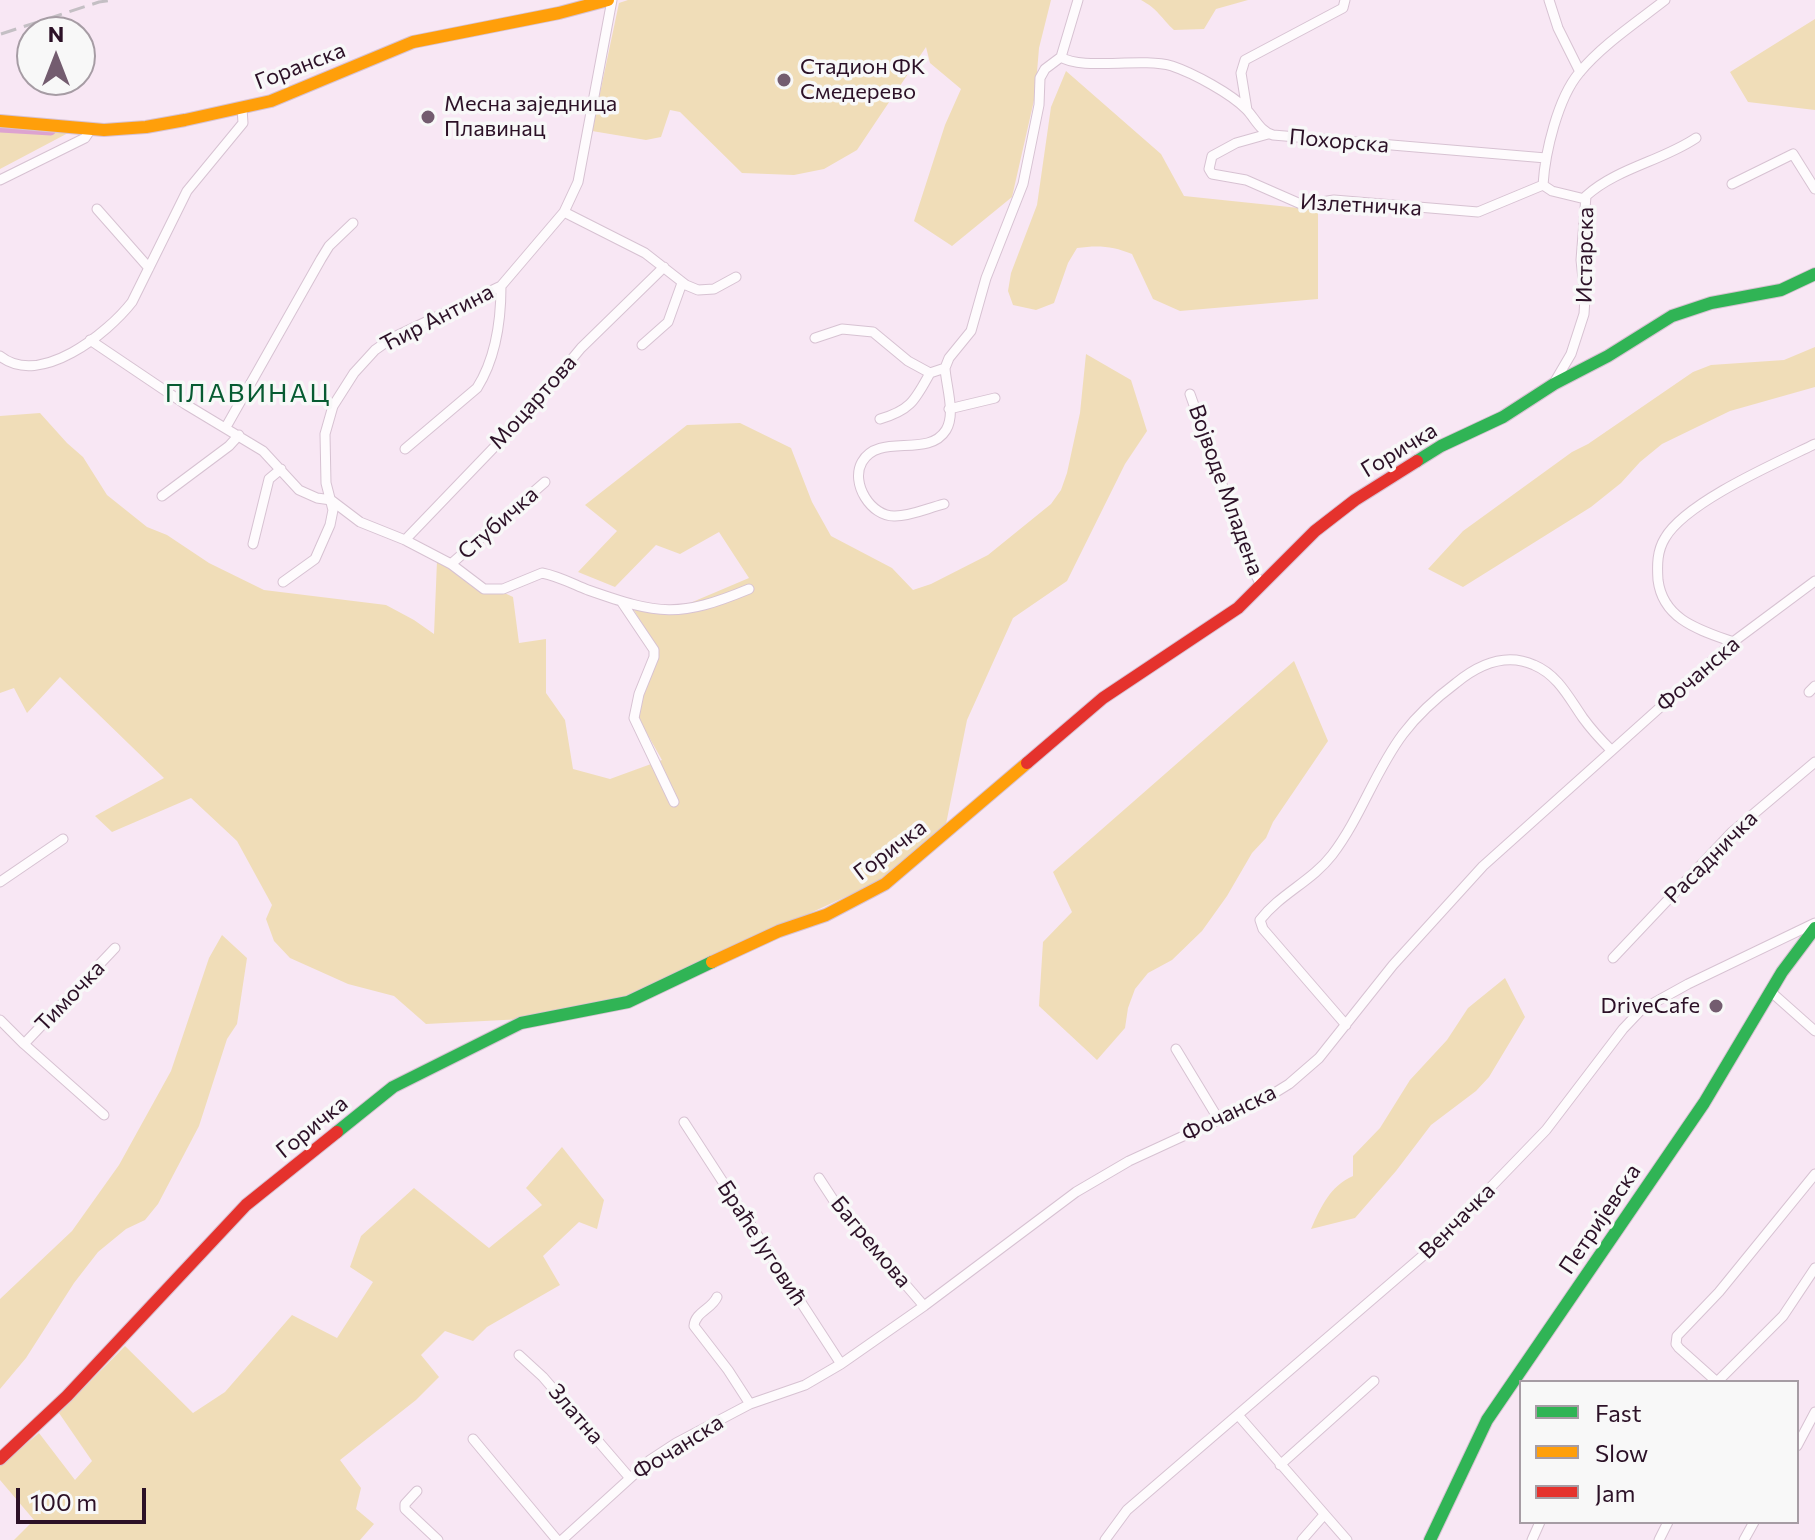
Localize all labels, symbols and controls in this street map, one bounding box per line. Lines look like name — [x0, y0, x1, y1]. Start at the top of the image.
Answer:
north arrow — [16, 16, 96, 96]
text: N — [48, 20, 64, 47]
street label: Горанска — [251, 37, 349, 95]
place label: Стадион ФК Смедерево — [800, 54, 925, 106]
marker: Стадион ФК Смедерево — [775, 71, 793, 89]
place label: Месна заједница Плавинац — [444, 91, 617, 142]
marker: Месна заједница Плавинац — [419, 108, 437, 126]
street label: Похорска — [1288, 123, 1390, 159]
street label: Излетничка — [1299, 189, 1423, 221]
street label: Истарска — [1571, 207, 1599, 303]
street label: Ћир Антина — [376, 278, 498, 358]
street label: Моцартова — [484, 350, 582, 454]
district label: ПЛАВИНАЦ — [165, 377, 331, 409]
street label: Војводе Младена — [1183, 401, 1269, 579]
street label: Горичка — [1356, 417, 1442, 483]
street label: Стубичка — [453, 481, 543, 565]
street label: Фочанска — [1651, 631, 1745, 717]
street label: Расадничка — [1659, 805, 1763, 909]
street label: Горичка — [848, 814, 932, 886]
street label: Тимочка — [30, 955, 110, 1037]
place label: DriveCafe — [1601, 993, 1700, 1019]
marker: DriveCafe — [1707, 997, 1725, 1015]
street label: Фочанска — [1178, 1079, 1280, 1147]
street label: Горичка — [271, 1090, 353, 1164]
street label: Петријевска — [1554, 1159, 1646, 1279]
street label: Браће Југовић — [712, 1176, 812, 1310]
street label: Венчачка — [1414, 1178, 1500, 1264]
street label: Багремова — [825, 1191, 917, 1293]
street label: Златна — [543, 1379, 609, 1449]
legend — [1519, 1380, 1799, 1524]
text: Fast — [1595, 1398, 1642, 1427]
street label: Фочанска — [628, 1409, 728, 1485]
text: Slow — [1595, 1438, 1648, 1467]
scale bar — [20, 1472, 150, 1522]
text: Jam — [1595, 1478, 1635, 1507]
text: 100 m — [30, 1487, 97, 1516]

